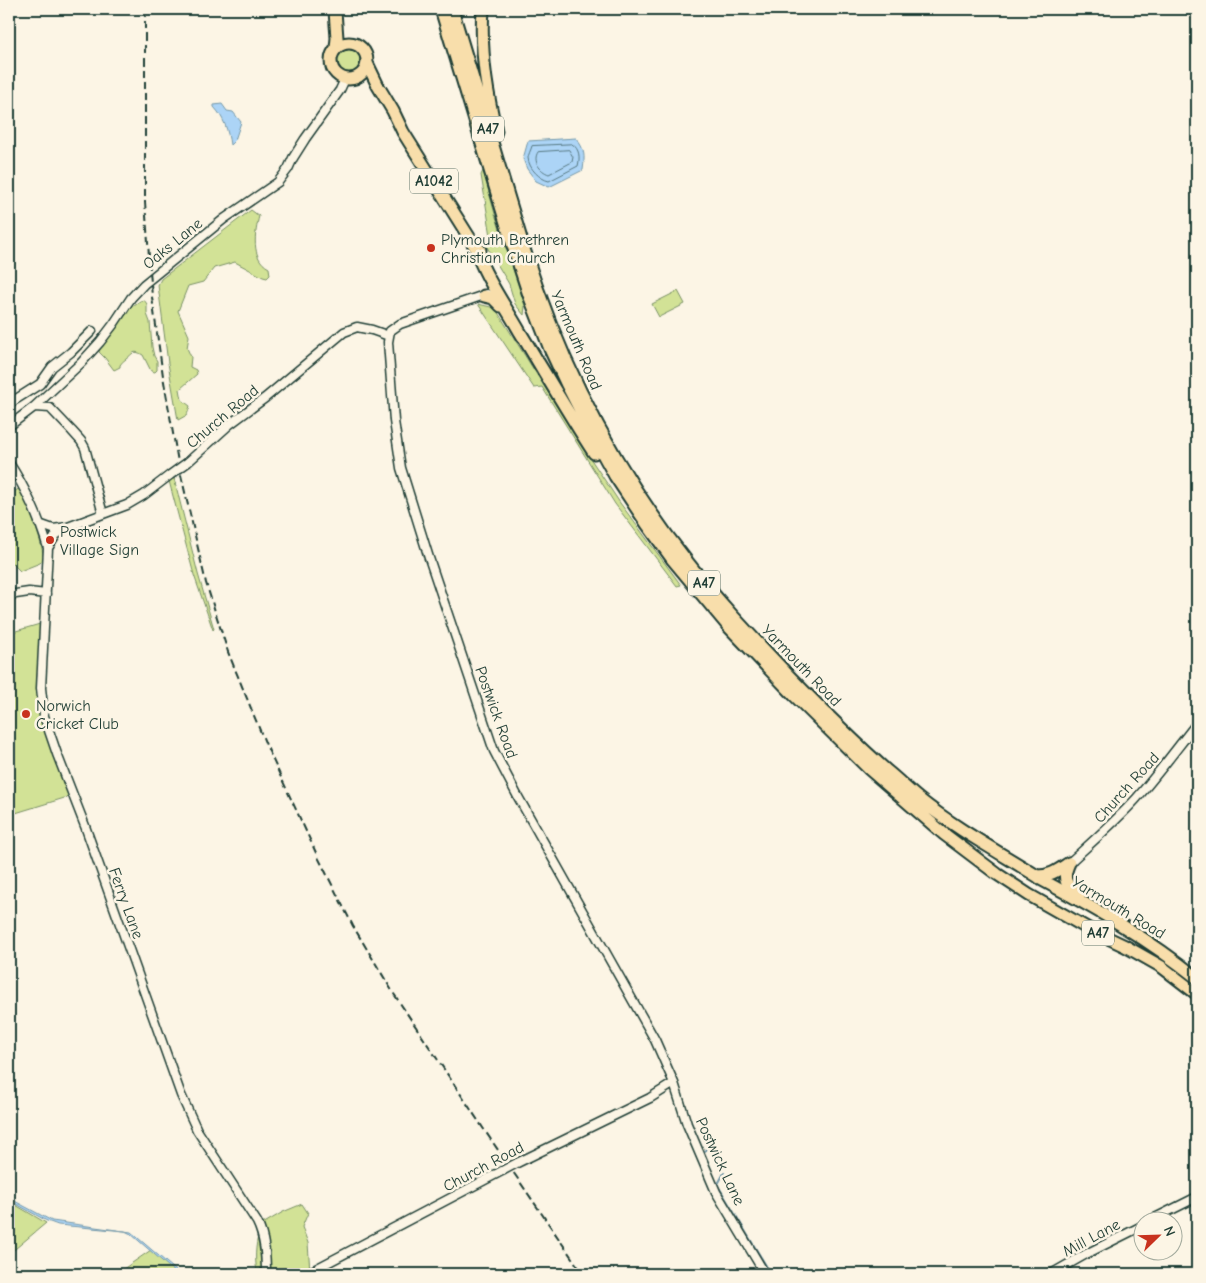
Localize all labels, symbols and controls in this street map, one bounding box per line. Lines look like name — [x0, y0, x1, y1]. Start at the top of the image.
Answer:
road number: A47 — [472, 116, 504, 142]
road number: A1042 — [410, 168, 458, 194]
street label: Oaks Lane — [139, 214, 206, 273]
place label: Plymouth Brethren Christian Church — [441, 231, 569, 267]
marker: Plymouth Brethren Christian Church — [425, 242, 437, 254]
street label: Yarmouth Road — [547, 288, 605, 393]
street label: Church Road — [183, 381, 262, 452]
place label: Postwick Village Sign — [60, 523, 139, 559]
marker: Postwick Village Sign — [44, 534, 56, 546]
road number: A47 — [688, 570, 720, 596]
street label: Yarmouth Road — [758, 621, 845, 710]
street label: Postwick Road — [471, 664, 521, 761]
place label: Norwich Cricket Club — [36, 697, 119, 733]
marker: Norwich Cricket Club — [20, 708, 32, 720]
street label: Church Road — [1090, 749, 1163, 827]
street label: Ferry Lane — [105, 865, 147, 941]
street label: Yarmouth Road — [1068, 873, 1169, 943]
road number: A47 — [1082, 920, 1114, 946]
street label: Postwick Lane — [692, 1115, 748, 1208]
street label: Church Road — [440, 1138, 527, 1196]
north arrow — [1134, 1210, 1184, 1260]
street label: Mill Lane — [1060, 1215, 1123, 1260]
text: N — [1160, 1224, 1179, 1239]

